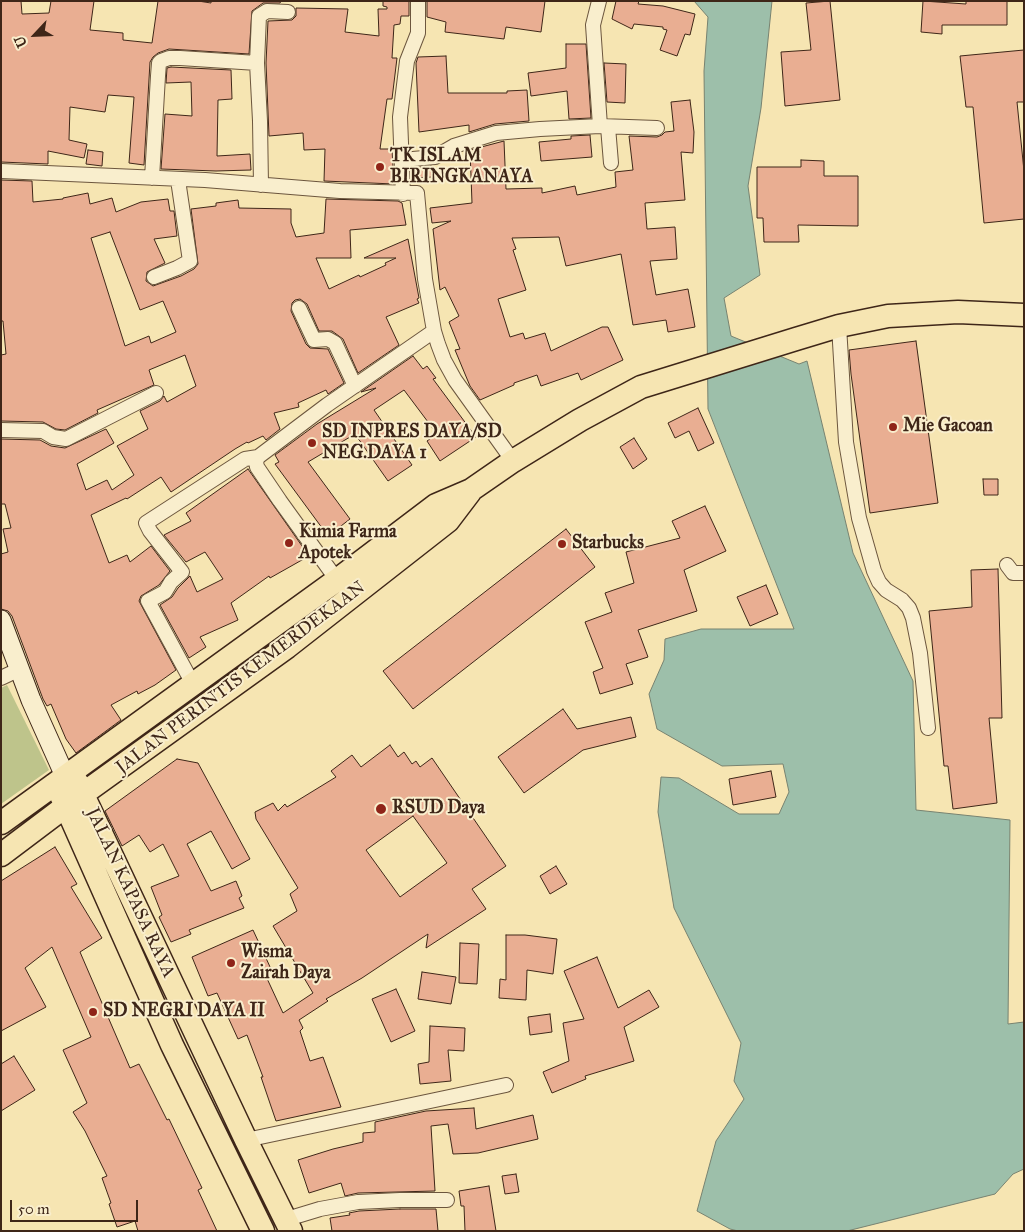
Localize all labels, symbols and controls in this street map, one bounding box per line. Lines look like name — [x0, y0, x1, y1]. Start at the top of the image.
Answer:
north arrow — [10, 10, 60, 60]
text: U — [11, 33, 31, 50]
place label: TK ISLAM BIRINGKANAYA — [390, 146, 533, 188]
marker: TK ISLAM BIRINGKANAYA — [374, 161, 386, 173]
place label: Mie Gacoan — [903, 416, 993, 438]
marker: Mie Gacoan — [887, 421, 899, 433]
place label: SD INPRES DAYA/SD NEG.DAYA 1 — [322, 422, 502, 464]
marker: SD INPRES DAYA/SD NEG.DAYA 1 — [306, 437, 318, 449]
place label: Kimia Farma Apotek — [299, 522, 397, 564]
place label: Starbucks — [572, 533, 644, 555]
marker: Kimia Farma Apotek — [283, 537, 295, 549]
marker: Starbucks — [556, 538, 568, 550]
street label: JALAN PERINTIS KEMERDEKAAN — [112, 577, 370, 779]
place label: RSUD Daya — [392, 798, 485, 820]
marker: RSUD Daya — [374, 802, 388, 816]
street label: JALAN KAPASA RAYA — [81, 805, 179, 981]
place label: Wisma Zairah Daya — [241, 942, 331, 984]
marker: Wisma Zairah Daya — [225, 957, 237, 969]
place label: SD NEGRI DAYA II — [103, 1001, 265, 1023]
marker: SD NEGRI DAYA II — [87, 1006, 99, 1018]
scale bar — [12, 1190, 140, 1222]
text: 50 m — [18, 1200, 50, 1218]

